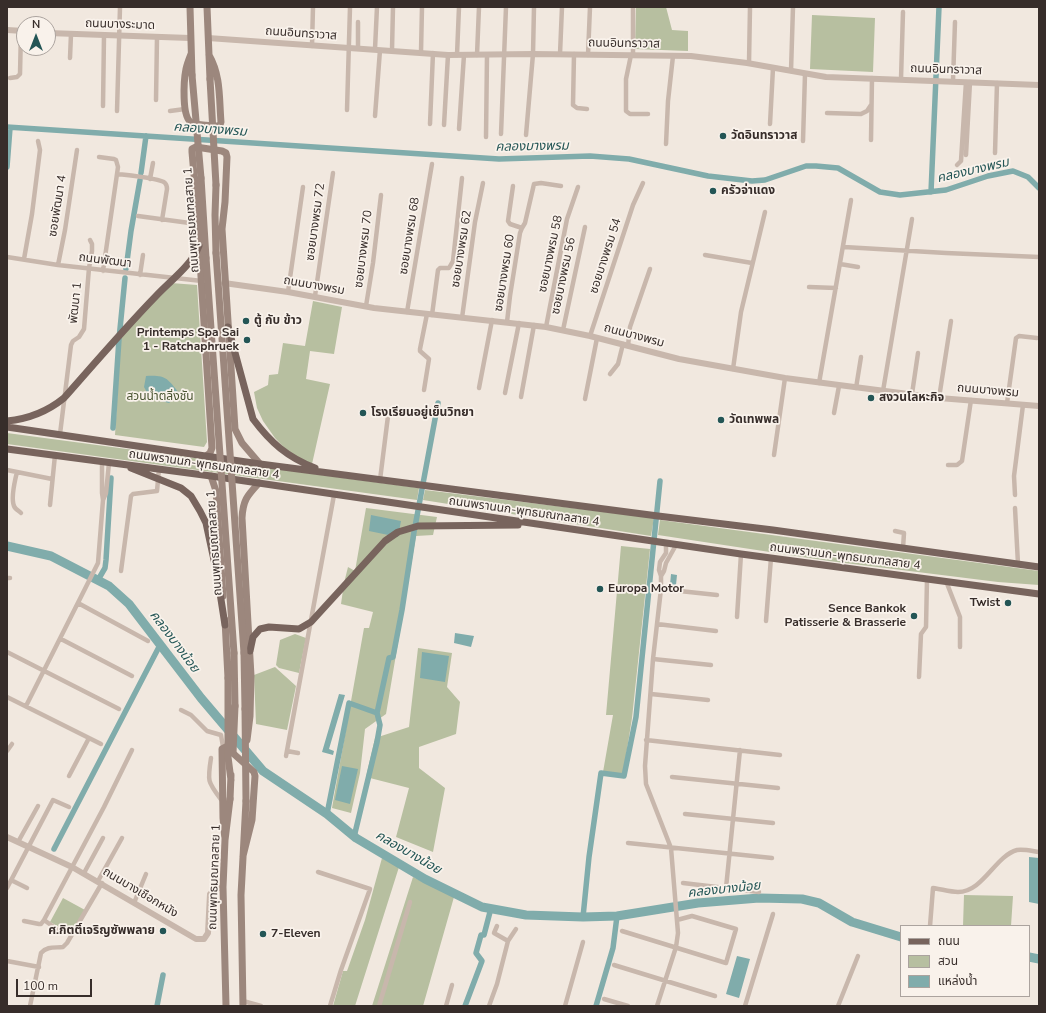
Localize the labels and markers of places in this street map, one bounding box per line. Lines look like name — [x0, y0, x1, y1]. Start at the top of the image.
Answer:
place label: วัดอินทราวาส — [731, 129, 797, 143]
marker: วัดอินทราวาส — [718, 131, 728, 141]
place label: ครัวจ่าแดง — [721, 184, 775, 198]
marker: ครัวจ่าแดง — [708, 186, 718, 196]
place label: ตู้ กับ ข้าว — [254, 314, 302, 328]
marker: ตู้ กับ ข้าว — [241, 316, 251, 326]
place label: Printemps Spa Sai 1 - Ratchaphruek — [137, 326, 239, 354]
marker: Printemps Spa Sai 1 - Ratchaphruek — [242, 335, 252, 345]
place label: สงวนโลหะกิจ — [879, 391, 944, 405]
marker: สงวนโลหะกิจ — [866, 393, 876, 403]
place label: โรงเรียนอยู่เย็นวิทยา — [371, 406, 474, 420]
marker: โรงเรียนอยู่เย็นวิทยา — [358, 408, 368, 418]
place label: วัดเทพพล — [729, 413, 779, 427]
marker: วัดเทพพล — [716, 415, 726, 425]
place label: Europa Motor — [608, 582, 684, 596]
marker: Europa Motor — [595, 584, 605, 594]
place label: Twist — [970, 596, 1000, 610]
marker: Twist — [1003, 598, 1013, 608]
place label: Sence Bankok Patisserie & Brasserie — [785, 602, 906, 630]
marker: Sence Bankok Patisserie & Brasserie — [909, 611, 919, 621]
place label: ศ.กิตติ์เจริญซัพพลาย — [48, 924, 155, 938]
marker: ศ.กิตติ์เจริญซัพพลาย — [158, 926, 168, 936]
place label: 7-Eleven — [271, 927, 320, 941]
marker: 7-Eleven — [258, 929, 268, 939]

